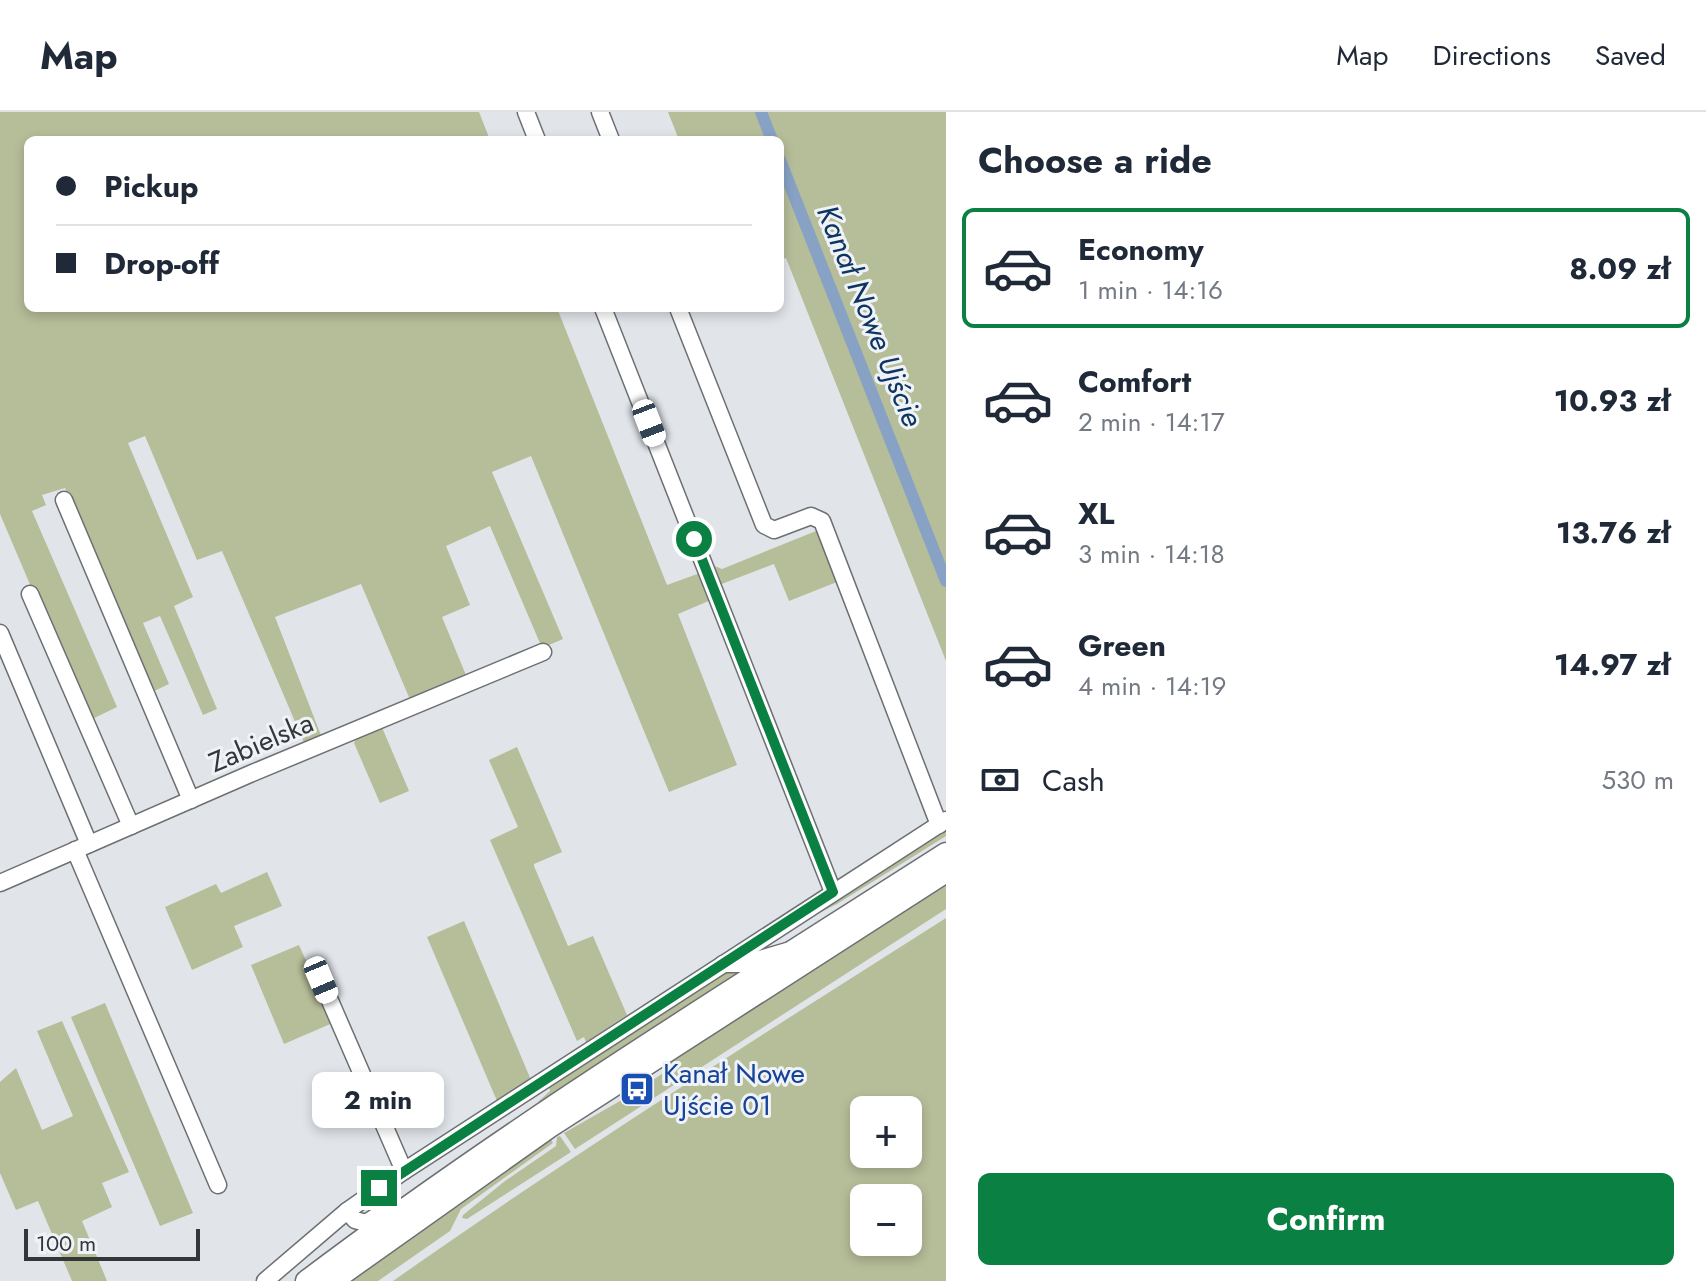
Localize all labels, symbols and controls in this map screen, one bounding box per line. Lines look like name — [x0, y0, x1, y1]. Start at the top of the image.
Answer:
text: Map — [40, 28, 118, 83]
text: Map — [1336, 35, 1388, 76]
text: Directions — [1432, 35, 1551, 76]
text: Saved — [1595, 35, 1666, 76]
text: Choose a ride — [978, 134, 1212, 186]
text: Pickup — [104, 165, 199, 208]
water label: Kanał Nowe Ujście — [806, 198, 935, 433]
text: Economy — [1078, 228, 1204, 271]
icon: car — [982, 232, 1054, 304]
text: Drop-off — [104, 242, 219, 285]
text: 8.09 zł — [1569, 247, 1670, 290]
text: 1 min · 14:16 — [1078, 271, 1223, 309]
text: Comfort — [1078, 360, 1191, 403]
icon: car — [982, 364, 1054, 436]
text: 10.93 zł — [1554, 379, 1670, 422]
car — [629, 396, 669, 450]
text: 2 min · 14:17 — [1078, 403, 1225, 441]
text: XL — [1078, 492, 1114, 535]
icon: car — [982, 496, 1054, 568]
text: 13.76 zł — [1556, 511, 1670, 554]
route start — [676, 521, 712, 557]
text: 3 min · 14:18 — [1078, 535, 1225, 573]
text: Green — [1078, 624, 1166, 667]
icon: car — [982, 628, 1054, 700]
text: 14.97 zł — [1554, 643, 1670, 686]
text: 4 min · 14:19 — [1078, 667, 1226, 705]
street label: Zabielska — [203, 702, 320, 783]
icon: cash — [978, 758, 1022, 802]
text: Cash — [1042, 759, 1105, 802]
text: 530 m — [1601, 761, 1674, 799]
car — [301, 953, 341, 1007]
place label: Kanał Nowe Ujście 01 — [663, 1053, 805, 1126]
bus stop icon: Kanał Nowe Ujście 01 — [618, 1070, 656, 1108]
callout: 2 min — [313, 1072, 445, 1128]
text: 2 min — [344, 1081, 412, 1119]
map controls — [850, 1096, 922, 1256]
button: + — [850, 1096, 922, 1168]
route end — [361, 1170, 397, 1206]
button: Confirm — [978, 1173, 1674, 1265]
button: − — [850, 1184, 922, 1256]
scale bar — [24, 1225, 200, 1261]
text: 100 m — [36, 1227, 96, 1259]

